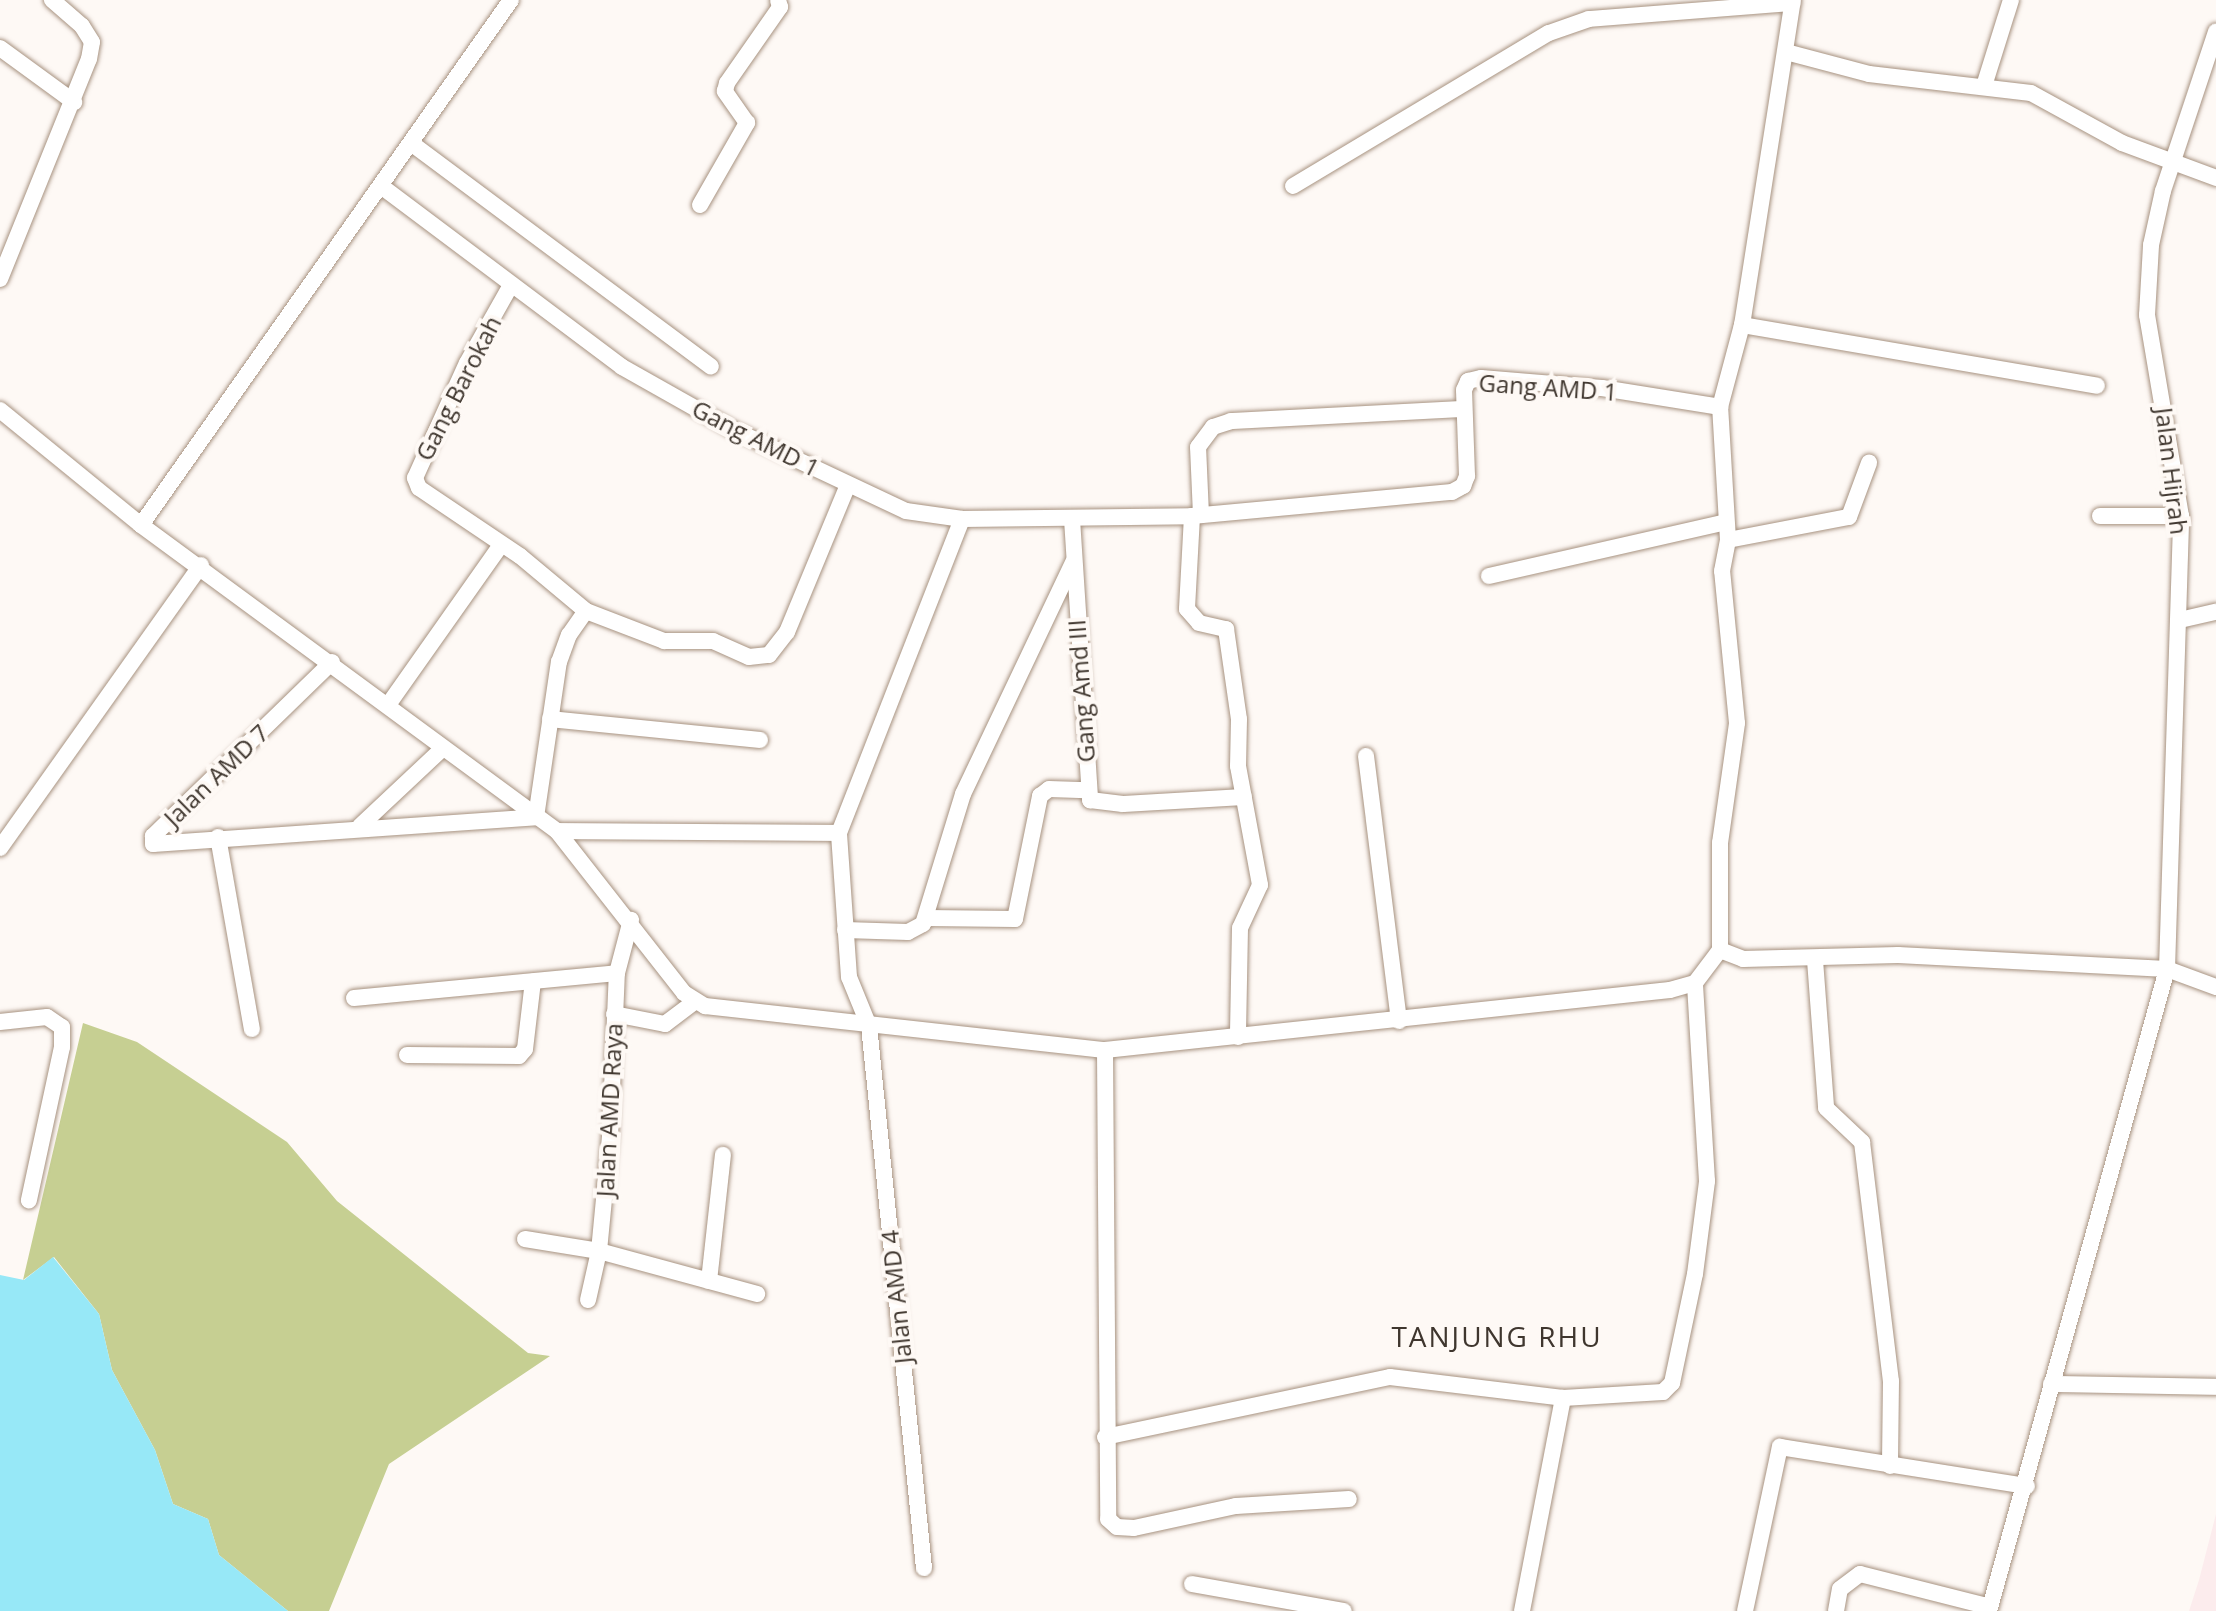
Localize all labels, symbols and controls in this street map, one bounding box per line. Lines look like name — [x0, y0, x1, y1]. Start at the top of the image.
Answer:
street label: Gang Barokah — [409, 311, 507, 465]
street label: Gang AMD 1 — [1478, 368, 1618, 406]
street label: Gang AMD 1 — [688, 394, 824, 482]
street label: Jalan Hijrah — [2150, 406, 2194, 536]
street label: Gang Amd III — [1062, 619, 1100, 763]
street label: Jalan AMD 7 — [158, 718, 274, 832]
street label: Jalan AMD Raya — [590, 1022, 628, 1198]
street label: Jalan AMD 4 — [875, 1229, 917, 1365]
district label: TANJUNG RHU — [1391, 1319, 1603, 1353]

